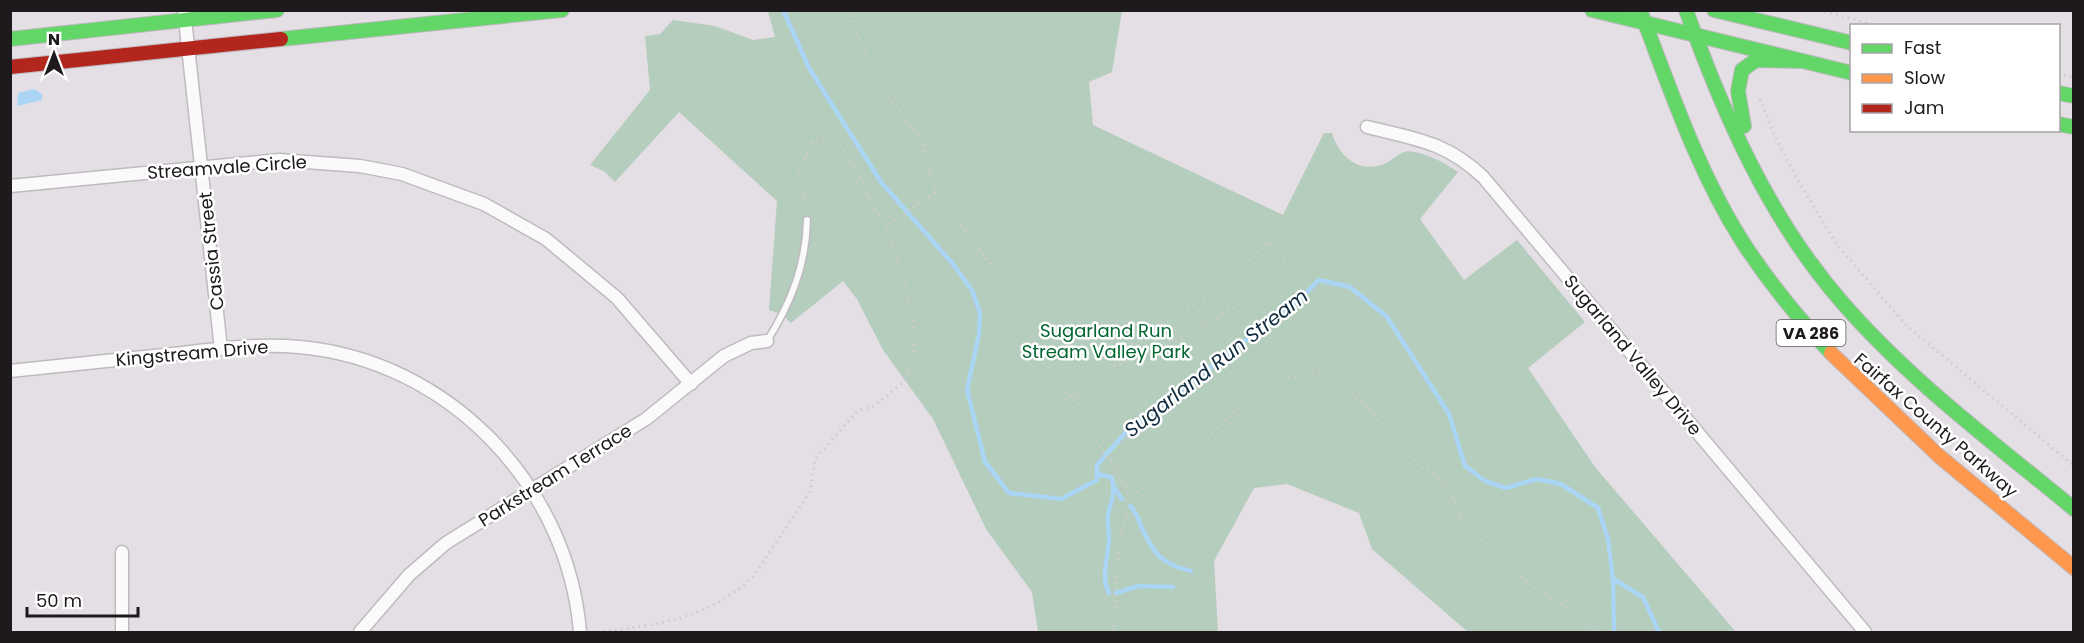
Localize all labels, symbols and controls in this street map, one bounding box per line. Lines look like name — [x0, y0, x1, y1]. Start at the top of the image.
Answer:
north arrow — [24, 24, 84, 84]
legend — [1850, 24, 2060, 132]
text: N — [48, 28, 60, 51]
text: Fast — [1904, 35, 1941, 60]
text: Slow — [1904, 65, 1946, 90]
text: Jam — [1904, 95, 1944, 120]
street label: Streamvale Circle — [146, 149, 308, 185]
street label: Cassia Street — [192, 191, 230, 311]
street label: Sugarland Valley Drive — [1558, 269, 1708, 441]
water label: Sugarland Run Stream — [1118, 282, 1314, 444]
park label: Sugarland Run Stream Valley Park — [1022, 318, 1191, 364]
road number: VA 286 — [1776, 320, 1846, 346]
street label: Kingstream Drive — [115, 334, 269, 372]
street label: Fairfax County Parkway — [1849, 347, 2023, 503]
street label: Parkstream Terrace — [474, 418, 636, 532]
scale bar — [27, 580, 138, 618]
text: 50 m — [36, 588, 82, 613]

